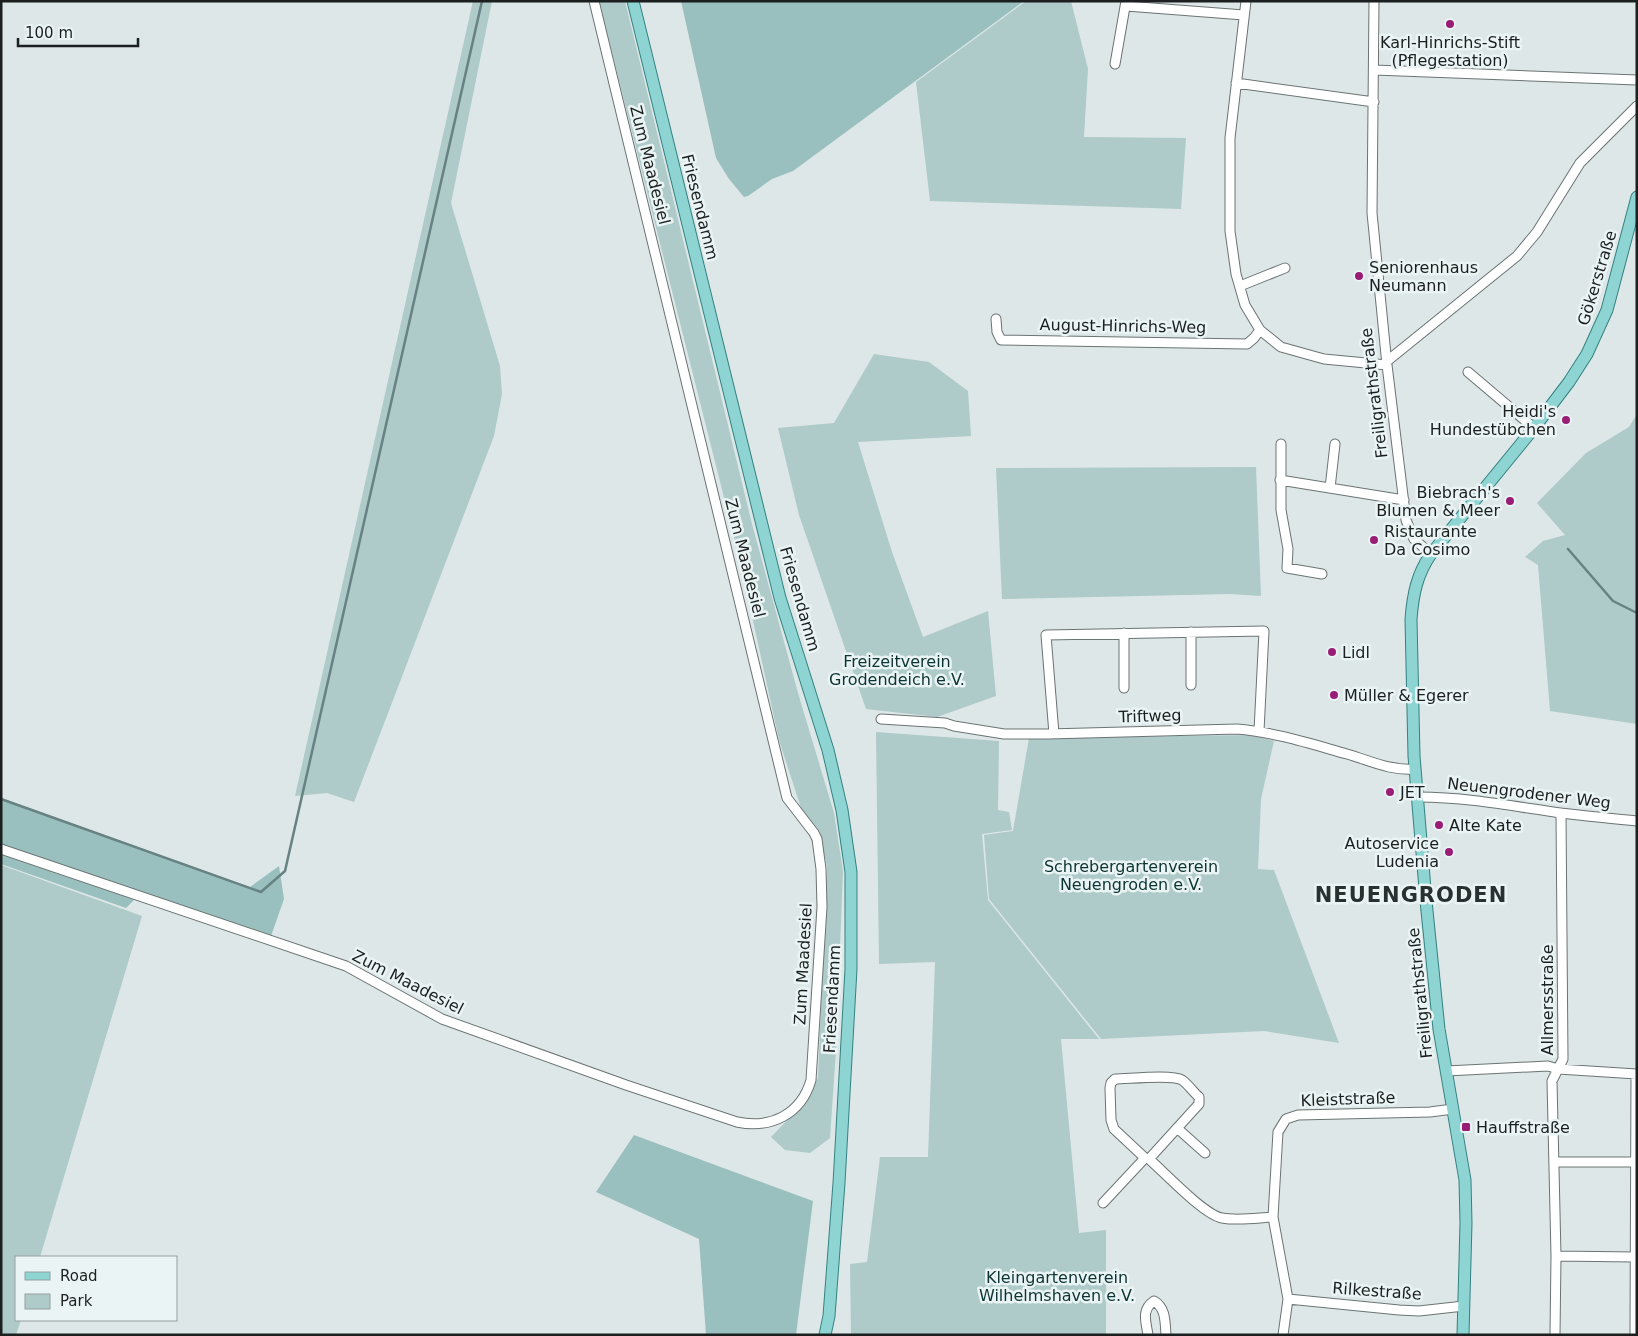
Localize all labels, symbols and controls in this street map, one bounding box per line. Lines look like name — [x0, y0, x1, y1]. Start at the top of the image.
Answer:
scale bar — [18, 15, 138, 47]
marker: Karl-Hinrichs-Stift (Pflegestation) — [1444, 18, 1456, 30]
text: 100 m — [25, 24, 73, 42]
place label: Karl-Hinrichs-Stift (Pflegestation) — [1380, 33, 1520, 70]
street label: Zum Maadesiel — [626, 103, 674, 227]
street label: Friesendamm — [678, 152, 722, 262]
street label: Gökerstraße — [1574, 228, 1620, 328]
place label: Seniorenhaus Neumann — [1369, 258, 1478, 295]
marker: Seniorenhaus Neumann — [1353, 270, 1365, 282]
street label: August-Hinrichs-Weg — [1040, 315, 1206, 337]
street label: Freiligrathstraße — [1357, 327, 1391, 459]
place label: Heidi's Hundestübchen — [1430, 402, 1556, 439]
marker: Heidi's Hundestübchen — [1560, 414, 1572, 426]
place label: Biebrach's Blumen & Meer — [1376, 483, 1500, 520]
marker: Biebrach's Blumen & Meer — [1504, 495, 1516, 507]
street label: Zum Maadesiel — [721, 496, 769, 620]
place label: Ristaurante Da Cosimo — [1384, 522, 1477, 559]
marker: Ristaurante Da Cosimo — [1368, 534, 1380, 546]
street label: Friesendamm — [776, 544, 824, 654]
place label: Lidl — [1342, 643, 1370, 662]
marker: Lidl — [1326, 646, 1338, 658]
park label: Freizeitverein Grodendeich e.V. — [829, 652, 965, 689]
place label: Müller & Egerer — [1344, 686, 1469, 705]
marker: Müller & Egerer — [1328, 689, 1340, 701]
street label: Triftweg — [1117, 705, 1182, 727]
street label: Neuengrodener Weg — [1446, 774, 1612, 812]
place label: JET — [1399, 783, 1425, 802]
marker: JET — [1384, 786, 1396, 798]
place label: Alte Kate — [1449, 816, 1522, 835]
marker: Alte Kate — [1433, 819, 1445, 831]
place label: Autoservice Ludenia — [1345, 834, 1439, 871]
marker: Autoservice Ludenia — [1443, 846, 1455, 858]
park label: Schrebergartenverein Neuengroden e.V. — [1044, 857, 1218, 894]
district label: NEUENGRODEN — [1315, 883, 1507, 907]
street label: Zum Maadesiel — [790, 902, 816, 1026]
street label: Freiligrathstraße — [1404, 927, 1436, 1059]
street label: Friesendamm — [820, 944, 844, 1054]
street label: Allmersstraße — [1538, 944, 1557, 1056]
street label: Zum Maadesiel — [349, 946, 467, 1018]
street label: Kleiststraße — [1300, 1088, 1396, 1110]
place label: Hauffstraße — [1476, 1118, 1570, 1137]
marker: Hauffstraße — [1460, 1121, 1472, 1133]
legend — [15, 1256, 178, 1321]
text: Road — [60, 1267, 98, 1285]
park label: Kleingartenverein Wilhelmshaven e.V. — [979, 1268, 1135, 1305]
street label: Rilkestraße — [1332, 1278, 1422, 1304]
text: Park — [60, 1292, 93, 1310]

